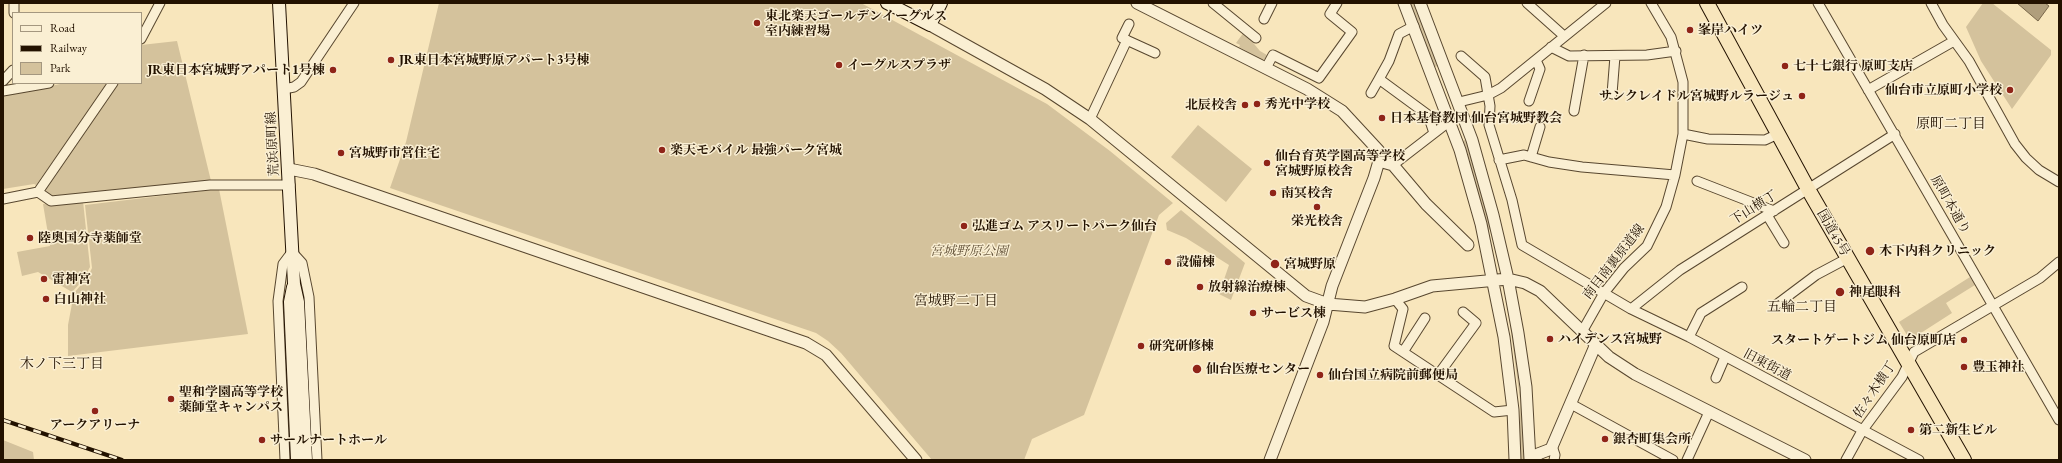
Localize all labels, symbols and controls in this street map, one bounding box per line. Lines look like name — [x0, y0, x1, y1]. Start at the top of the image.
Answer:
place label: 東北楽天ゴールデンイーグルス 室内練習場 — [765, 8, 947, 39]
legend — [12, 12, 142, 84]
marker: 東北楽天ゴールデンイーグルス 室内練習場 — [752, 18, 762, 28]
text: Road — [50, 20, 75, 36]
place label: 峯岸ハイツ — [1698, 22, 1763, 38]
marker: 峯岸ハイツ — [1685, 25, 1695, 35]
text: Railway — [50, 40, 87, 56]
place label: JR東日本宮城野原アパート3号棟 — [399, 52, 590, 68]
marker: JR東日本宮城野原アパート3号棟 — [386, 55, 396, 65]
place label: イーグルスプラザ — [847, 57, 951, 73]
place label: 七十七銀行 原町支店 — [1793, 58, 1913, 74]
text: Park — [50, 60, 70, 76]
marker: イーグルスプラザ — [834, 60, 844, 70]
marker: 七十七銀行 原町支店 — [1780, 61, 1790, 71]
place label: JR東日本宮城野アパート1号棟 — [147, 62, 325, 78]
marker: JR東日本宮城野アパート1号棟 — [328, 65, 338, 75]
place label: 仙台市立原町小学校 — [1885, 82, 2002, 98]
marker: 仙台市立原町小学校 — [2005, 85, 2015, 95]
place label: サンクレイドル宮城野ルラージュ — [1599, 88, 1794, 104]
marker: サンクレイドル宮城野ルラージュ — [1797, 91, 1807, 101]
place label: 秀光中学校 — [1265, 96, 1330, 112]
place label: 北辰校舎 — [1185, 97, 1237, 113]
marker: 秀光中学校 — [1252, 99, 1262, 109]
marker: 北辰校舎 — [1240, 100, 1250, 110]
place label: 日本基督教団 仙台宮城野教会 — [1390, 110, 1562, 126]
street label: 荒浜原町線 — [264, 111, 282, 177]
marker: 日本基督教団 仙台宮城野教会 — [1377, 113, 1387, 123]
district label: 原町二丁目 — [1916, 116, 1986, 132]
place label: 楽天モバイル 最強パーク宮城 — [670, 142, 842, 158]
place label: 宮城野市営住宅 — [349, 145, 440, 161]
marker: 楽天モバイル 最強パーク宮城 — [657, 145, 667, 155]
marker: 宮城野市営住宅 — [336, 148, 346, 158]
place label: 仙台育英学園高等学校 宮城野原校舎 — [1275, 148, 1405, 179]
marker: 仙台育英学園高等学校 宮城野原校舎 — [1262, 158, 1272, 168]
street label: 原町本通り — [1927, 173, 1973, 237]
place label: 南冥校舎 — [1281, 185, 1333, 201]
marker: 南冥校舎 — [1268, 188, 1278, 198]
street label: 下山横丁 — [1728, 188, 1780, 228]
marker: 栄光校舎 — [1312, 202, 1322, 212]
street label: 国道45号 — [1813, 207, 1853, 259]
place label: 栄光校舎 — [1291, 213, 1343, 229]
place label: 弘進ゴム アスリートパーク仙台 — [972, 218, 1157, 234]
marker: 弘進ゴム アスリートパーク仙台 — [959, 221, 969, 231]
street label: 南目南裏原道線 — [1580, 221, 1648, 303]
place label: 陸奥国分寺薬師堂 — [38, 230, 142, 246]
marker: 陸奥国分寺薬師堂 — [25, 233, 35, 243]
park label: 宮城野原公園 — [930, 243, 1008, 259]
place label: 木下内科クリニック — [1879, 243, 1996, 259]
marker: 木下内科クリニック — [1864, 245, 1876, 257]
place label: 設備棟 — [1176, 254, 1215, 270]
place label: 宮城野原 — [1284, 256, 1336, 272]
marker: 設備棟 — [1163, 257, 1173, 267]
marker: 宮城野原 — [1269, 258, 1281, 270]
place label: 雷神宮 — [52, 271, 91, 287]
marker: 雷神宮 — [39, 274, 49, 284]
place label: 放射線治療棟 — [1208, 279, 1286, 295]
marker: 放射線治療棟 — [1195, 282, 1205, 292]
place label: 神尾眼科 — [1849, 284, 1901, 300]
marker: 神尾眼科 — [1834, 286, 1846, 298]
place label: 白山神社 — [54, 291, 106, 307]
district label: 宮城野二丁目 — [914, 293, 998, 309]
marker: 白山神社 — [41, 294, 51, 304]
district label: 五輪二丁目 — [1767, 299, 1837, 315]
place label: サービス棟 — [1261, 305, 1326, 321]
marker: サービス棟 — [1248, 308, 1258, 318]
place label: ハイデンス宮城野 — [1558, 331, 1662, 347]
place label: スタートゲートジム 仙台原町店 — [1771, 332, 1956, 348]
marker: ハイデンス宮城野 — [1545, 334, 1555, 344]
marker: スタートゲートジム 仙台原町店 — [1959, 335, 1969, 345]
place label: 研究研修棟 — [1149, 338, 1214, 354]
marker: 研究研修棟 — [1136, 341, 1146, 351]
street label: 旧東街道 — [1740, 346, 1794, 384]
district label: 木ノ下三丁目 — [20, 356, 104, 372]
street label: 佐々木横丁 — [1850, 359, 1900, 421]
place label: 豊玉神社 — [1972, 359, 2024, 375]
place label: 仙台医療センター — [1206, 361, 1310, 377]
marker: 豊玉神社 — [1959, 362, 1969, 372]
marker: 仙台医療センター — [1191, 363, 1203, 375]
place label: 仙台国立病院前郵便局 — [1328, 367, 1458, 383]
marker: 仙台国立病院前郵便局 — [1315, 370, 1325, 380]
place label: 聖和学園高等学校 薬師堂キャンパス — [179, 384, 283, 415]
marker: 聖和学園高等学校 薬師堂キャンパス — [166, 394, 176, 404]
marker: アークアリーナ — [90, 406, 100, 416]
place label: アークアリーナ — [50, 417, 140, 433]
place label: 第二新生ビル — [1919, 422, 1997, 438]
marker: 第二新生ビル — [1906, 425, 1916, 435]
place label: 銀杏町集会所 — [1613, 431, 1691, 447]
place label: サールナートホール — [270, 432, 387, 448]
marker: 銀杏町集会所 — [1600, 434, 1610, 444]
marker: サールナートホール — [257, 435, 267, 445]

